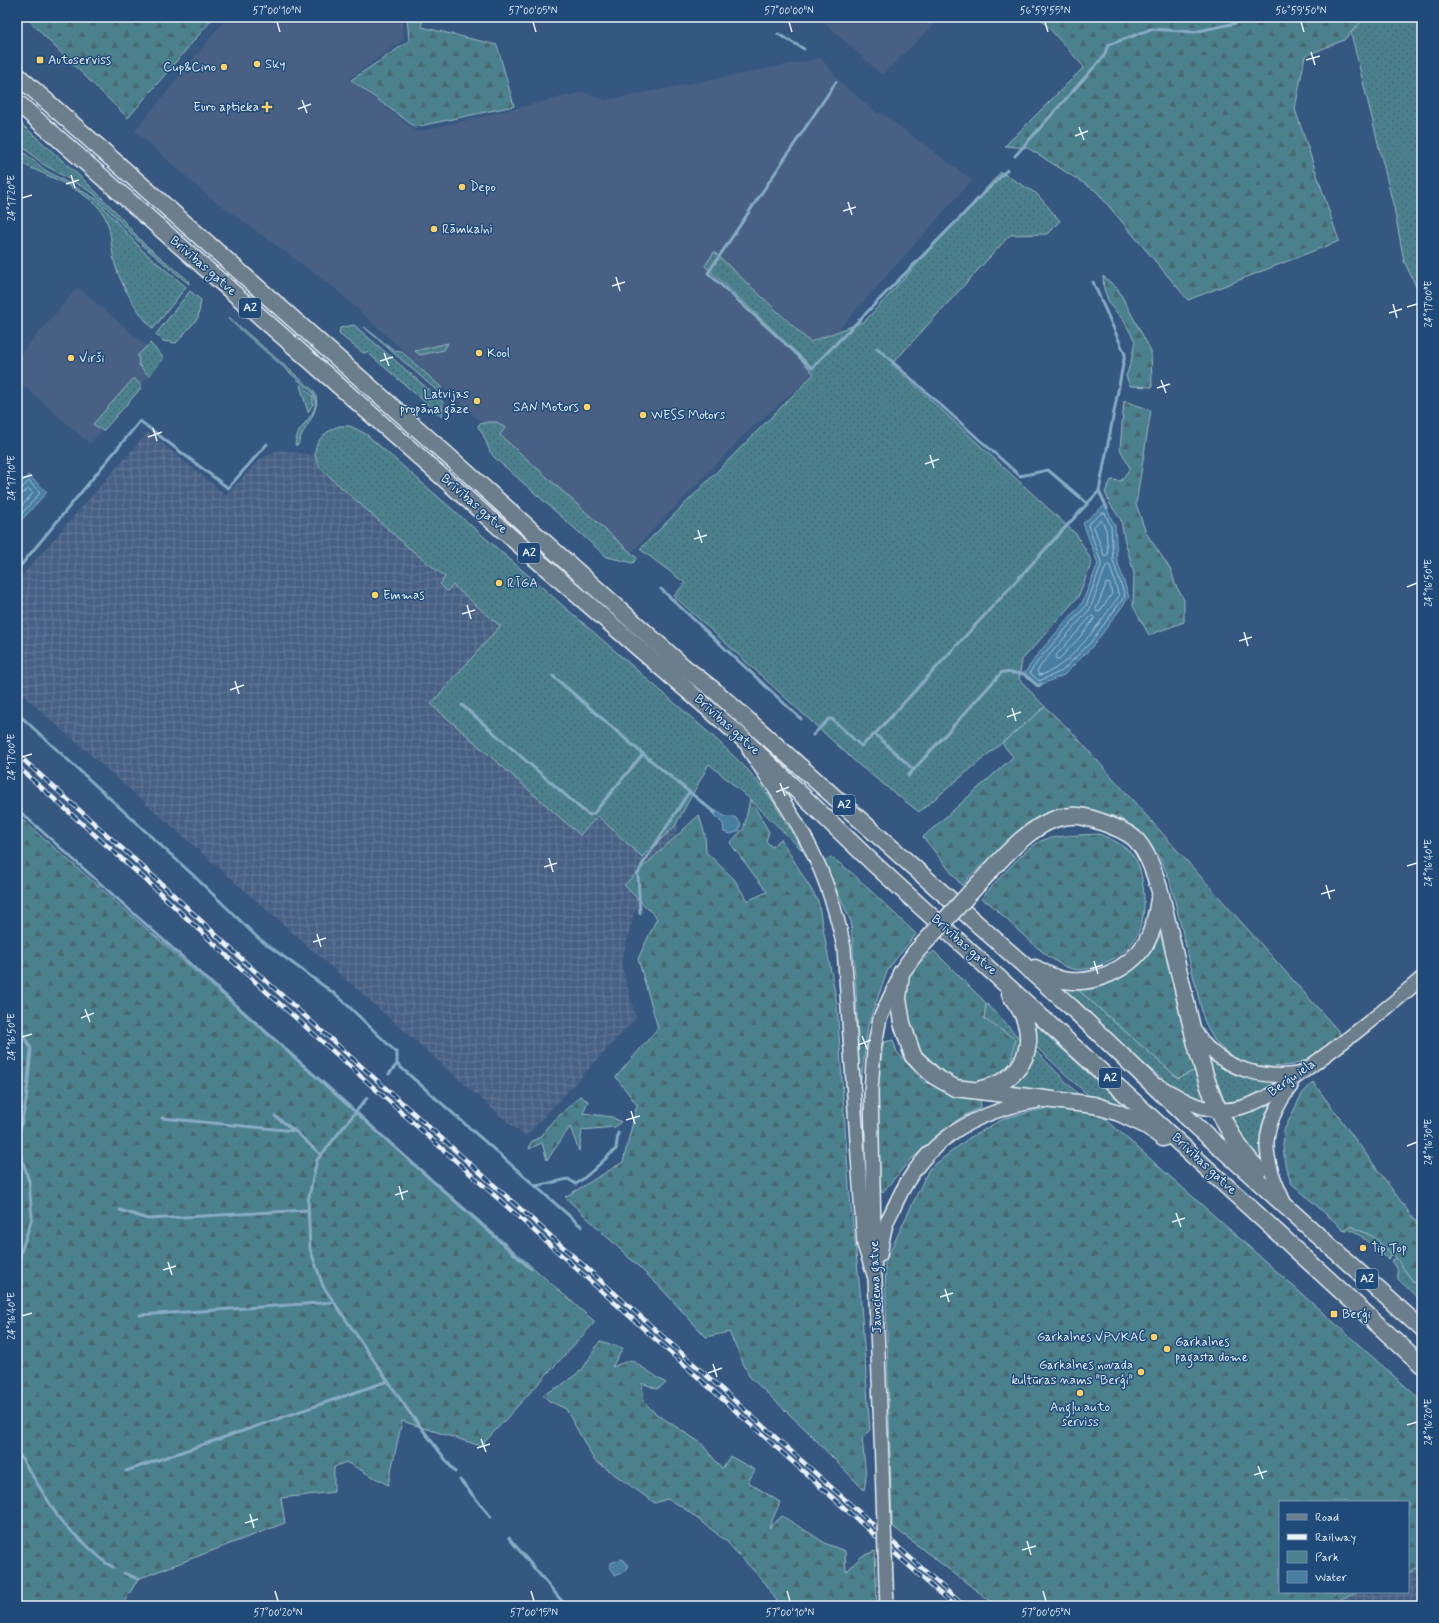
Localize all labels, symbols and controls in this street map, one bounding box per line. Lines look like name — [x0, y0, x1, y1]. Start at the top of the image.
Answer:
text: 57°00'10"N — [253, 4, 301, 18]
text: 57°00'05"N — [508, 4, 558, 18]
text: 57°00'00"N — [764, 4, 814, 18]
text: 56°59'55"N — [1020, 4, 1071, 18]
text: 56°59'50"N — [1275, 4, 1327, 18]
place label: Autoserviss — [48, 52, 111, 69]
marker: Autoserviss — [35, 55, 45, 65]
place label: Sky — [265, 56, 286, 73]
place label: Cup&Cino — [163, 59, 216, 76]
marker: Sky — [252, 59, 262, 69]
marker: Cup&Cino — [219, 62, 229, 72]
place label: Euro aptieka — [193, 99, 259, 116]
marker: Euro aptieka — [262, 102, 272, 112]
text: 24°17'20"E — [5, 175, 19, 221]
place label: Depo — [470, 179, 496, 196]
marker: Depo — [457, 182, 467, 192]
place label: Rāmkalni — [442, 221, 493, 238]
marker: Rāmkalni — [429, 224, 439, 234]
street label: Brīvības gatve — [165, 232, 240, 300]
text: 24°17'00"E — [1422, 280, 1436, 327]
road number: A2 — [239, 298, 261, 318]
place label: Kool — [487, 345, 510, 362]
marker: Kool — [474, 348, 484, 358]
place label: Virši — [79, 350, 105, 367]
marker: Virši — [66, 353, 76, 363]
place label: Latvijas propāna gāze — [400, 386, 469, 420]
marker: Latvijas propāna gāze — [472, 396, 482, 406]
place label: SAN Motors — [513, 399, 579, 416]
marker: SAN Motors — [582, 402, 592, 412]
place label: WESS Motors — [651, 407, 726, 424]
marker: WESS Motors — [638, 410, 648, 420]
text: 24°17'10"E — [5, 455, 19, 501]
street label: Brīvības gatve — [436, 470, 511, 538]
road number: A2 — [518, 543, 540, 563]
text: 24°16'50"E — [1422, 559, 1436, 607]
place label: RĪGA — [507, 575, 538, 592]
marker: RĪGA — [494, 578, 504, 588]
place label: Emmas — [383, 587, 425, 604]
marker: Emmas — [370, 590, 380, 600]
street label: Brīvības gatve — [690, 691, 764, 760]
text: 24°17'00"E — [5, 733, 19, 780]
road number: A2 — [833, 795, 855, 815]
text: 24°16'40"E — [1422, 839, 1436, 887]
street label: Brīvības gatve — [927, 911, 1001, 980]
text: 24°16'50"E — [5, 1013, 19, 1061]
street label: Berģu iela — [1265, 1055, 1319, 1100]
road number: A2 — [1099, 1068, 1121, 1088]
text: 24°16'30"E — [1422, 1119, 1436, 1165]
street label: Brīvības gatve — [1167, 1129, 1240, 1199]
street label: Jaunciema gatve — [866, 1240, 888, 1334]
place label: Tip Top — [1371, 1240, 1407, 1257]
marker: Tip Top — [1358, 1243, 1368, 1253]
road number: A2 — [1356, 1269, 1378, 1289]
text: 24°16'40"E — [5, 1292, 19, 1340]
place label: Berģi — [1342, 1306, 1371, 1323]
marker: Berģi — [1329, 1309, 1339, 1319]
place label: Garkalnes VPVKAC — [1037, 1329, 1146, 1346]
marker: Garkalnes VPVKAC — [1149, 1332, 1159, 1342]
place label: Garkalnes pagasta dome — [1175, 1334, 1248, 1368]
marker: Garkalnes pagasta dome — [1162, 1344, 1172, 1354]
place label: Garkalnes novada kultūras nams "Berģi" — [1012, 1357, 1133, 1389]
marker: Garkalnes novada kultūras nams "Berģi" — [1136, 1367, 1146, 1377]
marker: Angļu auto serviss — [1075, 1388, 1085, 1398]
place label: Angļu auto serviss — [1050, 1399, 1110, 1431]
text: 24°16'20"E — [1422, 1399, 1436, 1445]
legend — [1279, 1501, 1409, 1593]
text: Road — [1315, 1510, 1339, 1526]
text: Railway — [1315, 1530, 1357, 1546]
text: Park — [1315, 1550, 1339, 1566]
text: Water — [1315, 1570, 1347, 1586]
text: 57°00'20"N — [254, 1606, 303, 1620]
text: 57°00'15"N — [510, 1606, 558, 1620]
text: 57°00'10"N — [766, 1606, 814, 1620]
text: 57°00'05"N — [1021, 1606, 1071, 1620]

